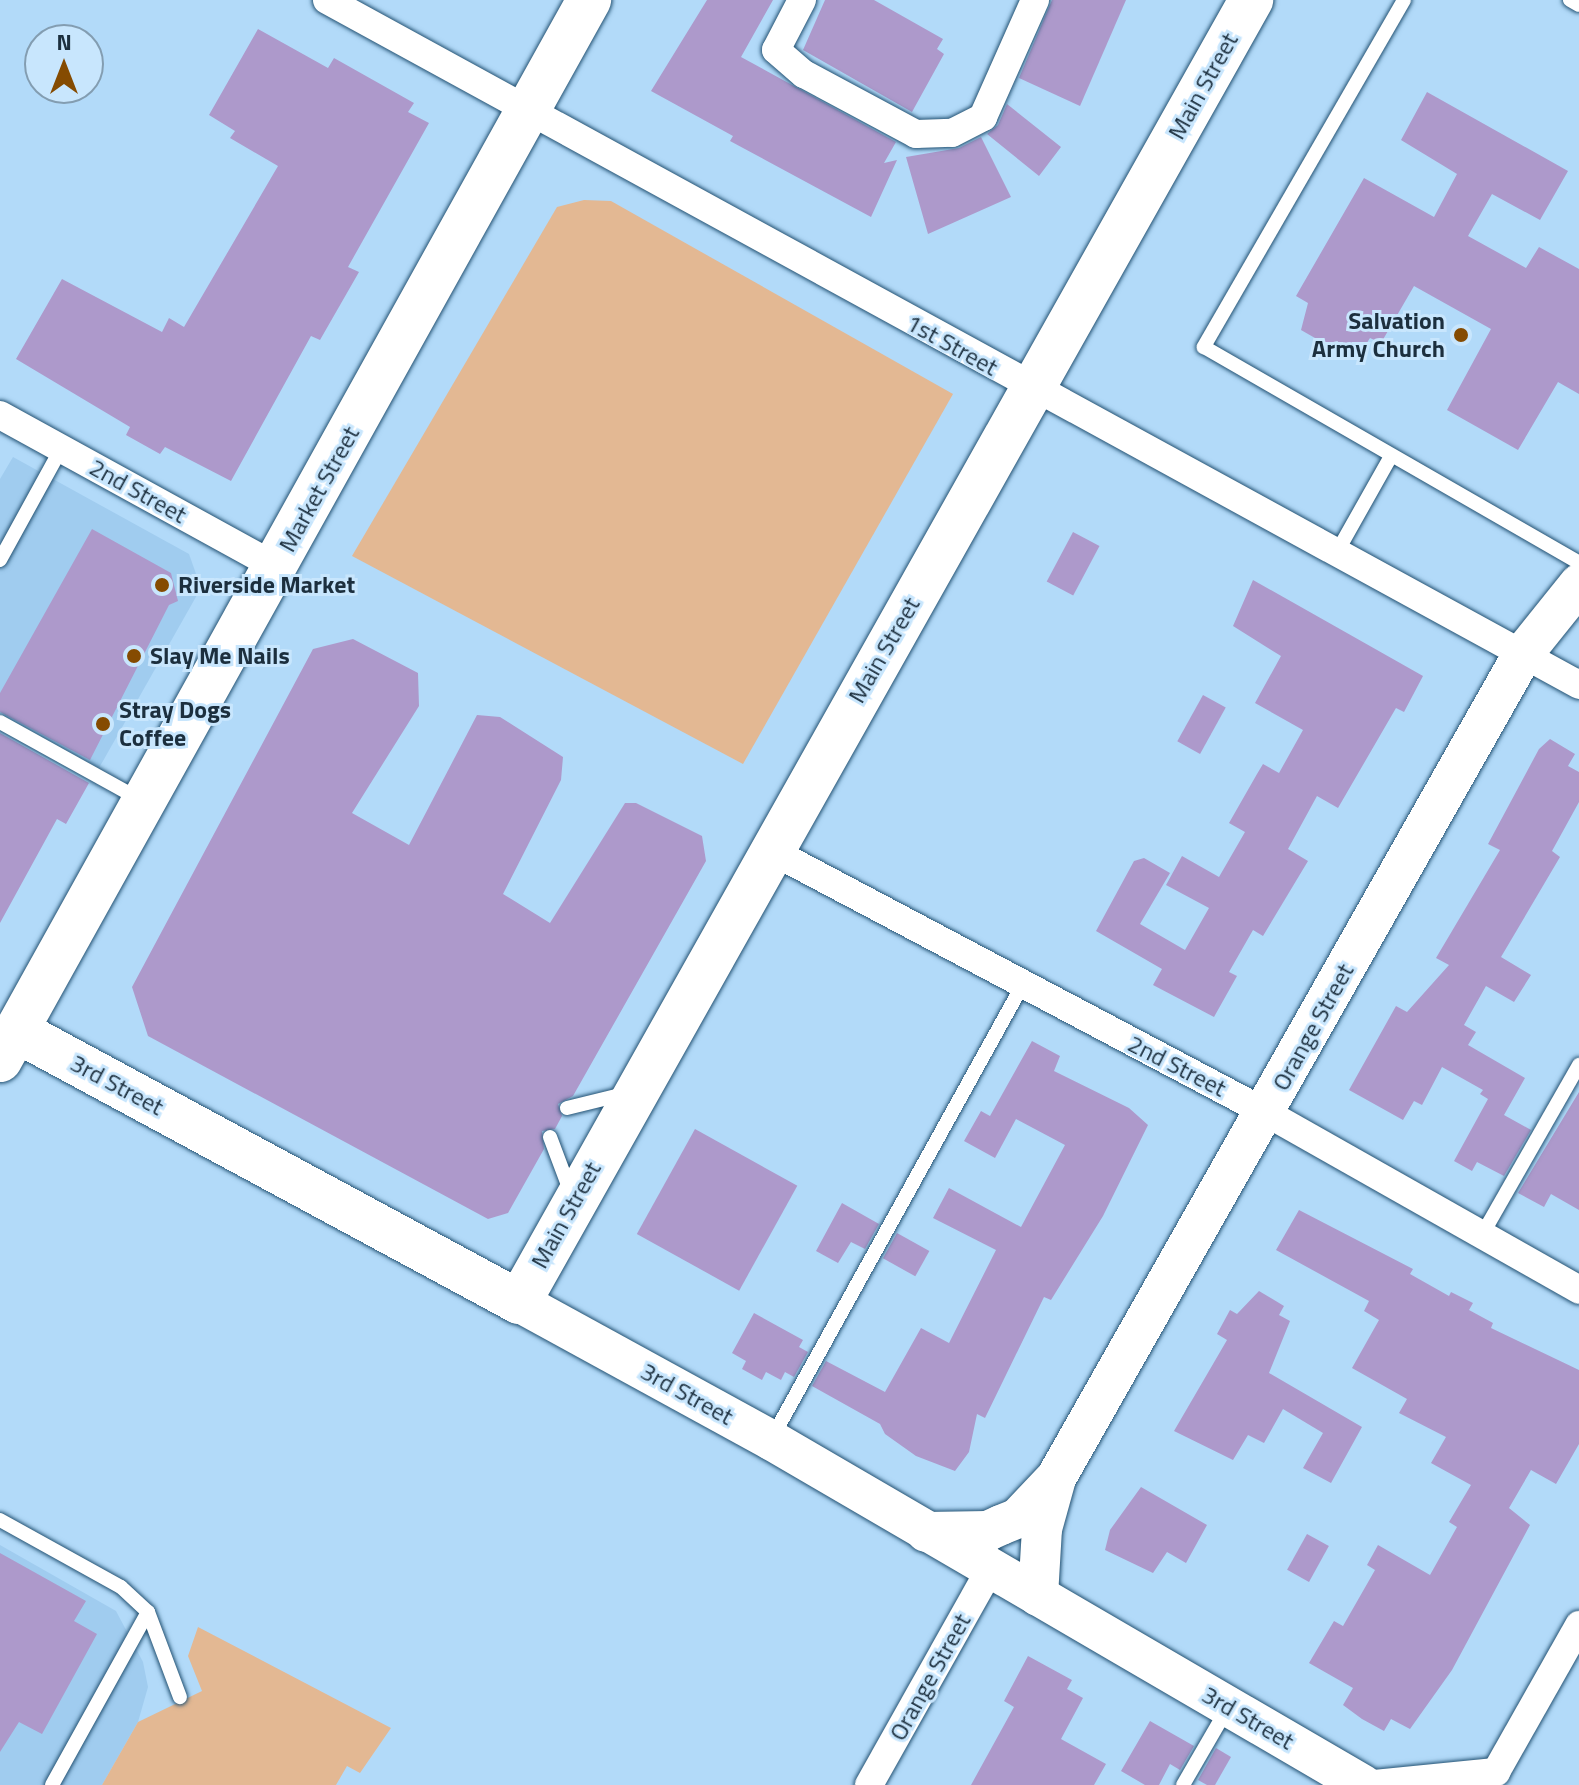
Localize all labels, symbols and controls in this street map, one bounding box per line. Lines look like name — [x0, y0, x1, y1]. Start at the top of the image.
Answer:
north arrow — [24, 24, 104, 104]
text: N — [56, 25, 72, 59]
street label: Main Street — [1162, 28, 1244, 144]
place label: Salvation Army Church — [1312, 307, 1445, 363]
street label: 1st Street — [901, 308, 1003, 382]
marker: Salvation Army Church — [1452, 326, 1470, 344]
street label: Market Street — [273, 421, 365, 557]
street label: 2nd Street — [85, 453, 191, 529]
place label: Riverside Market — [178, 571, 355, 599]
marker: Riverside Market — [153, 576, 171, 594]
street label: Main Street — [842, 592, 926, 708]
place label: Slay Me Nails — [150, 642, 290, 670]
marker: Slay Me Nails — [125, 647, 143, 665]
place label: Stray Dogs Coffee — [119, 696, 231, 752]
marker: Stray Dogs Coffee — [94, 715, 112, 733]
street label: Orange Street — [1266, 959, 1360, 1095]
street label: 2nd Street — [1123, 1029, 1231, 1103]
street label: 3rd Street — [66, 1049, 168, 1121]
street label: Main Street — [525, 1157, 607, 1273]
street label: 3rd Street — [636, 1357, 738, 1431]
street label: Orange Street — [883, 1609, 977, 1745]
street label: 3rd Street — [1197, 1680, 1299, 1756]

